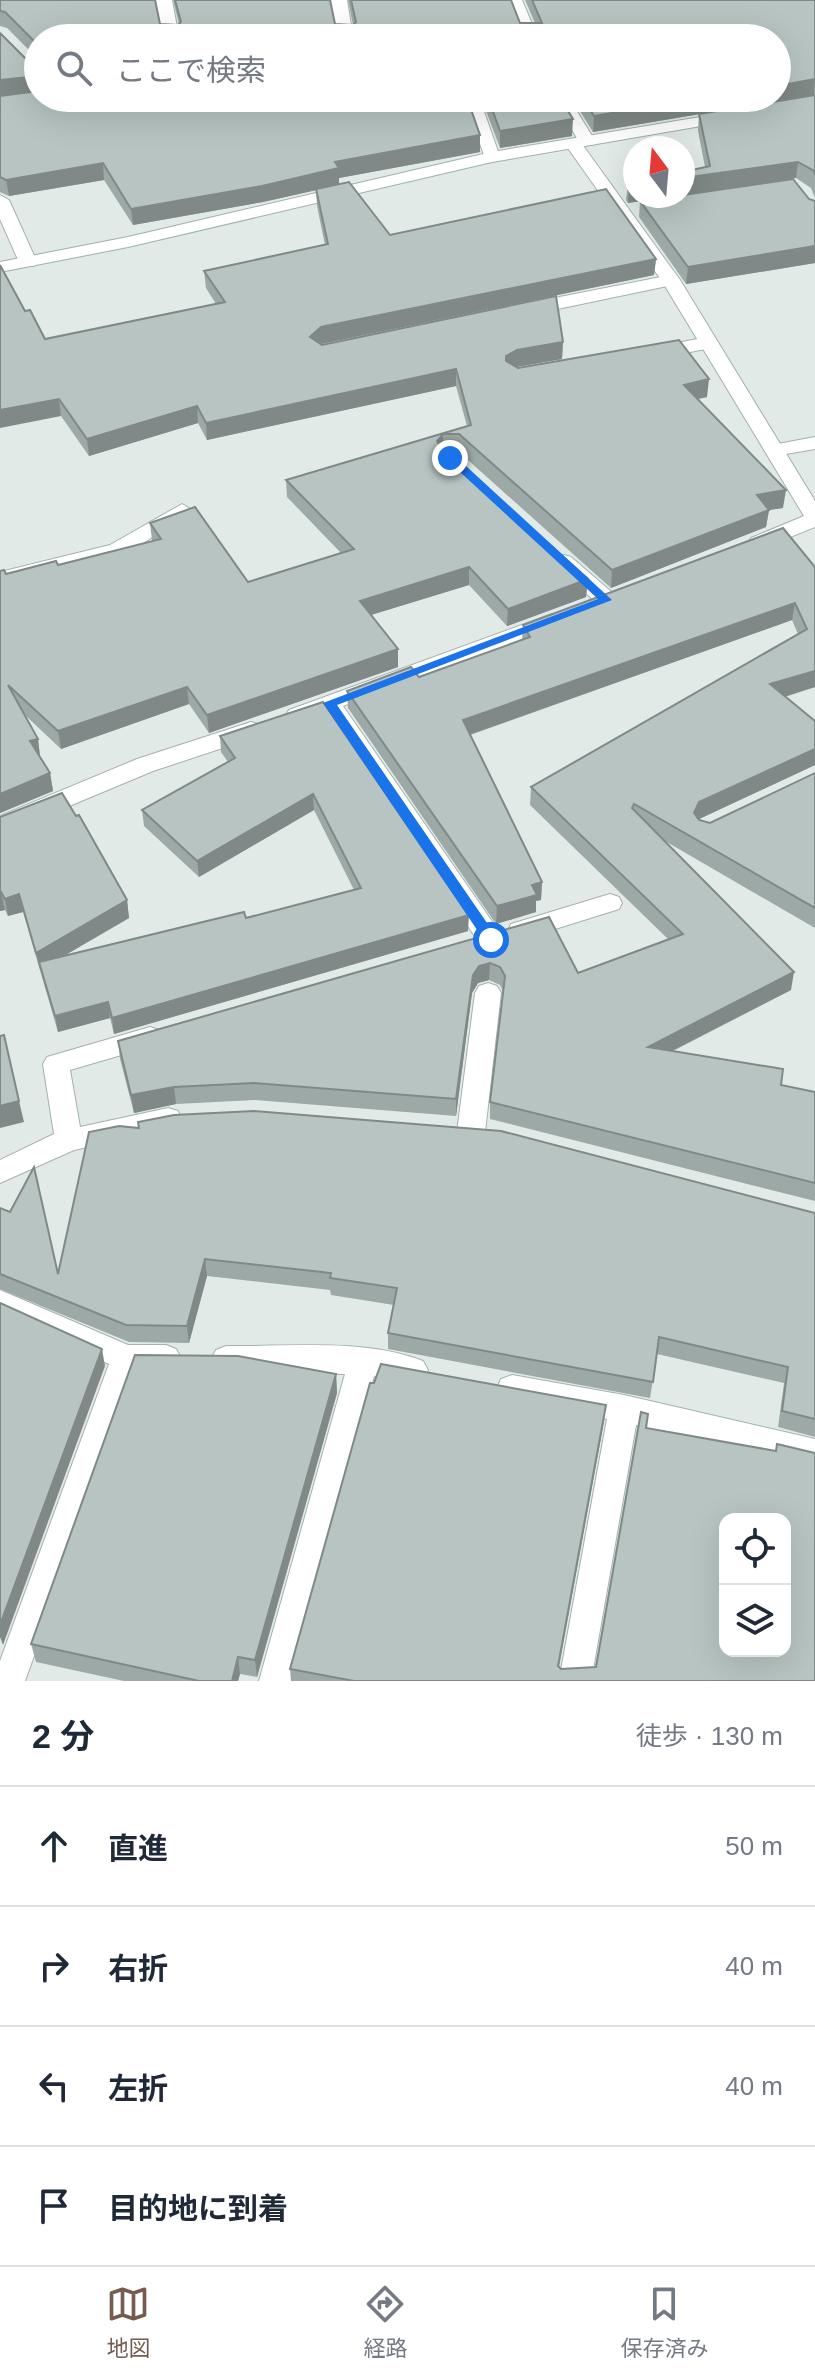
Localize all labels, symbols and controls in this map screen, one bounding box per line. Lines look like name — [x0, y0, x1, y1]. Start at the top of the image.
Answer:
search box — [24, 24, 791, 112]
icon: search — [52, 46, 96, 90]
text: ここで検索 — [116, 54, 266, 87]
north arrow — [623, 136, 695, 208]
route end — [432, 440, 468, 476]
route start — [473, 922, 509, 958]
map controls — [719, 1513, 791, 1657]
button: locate — [719, 1513, 791, 1585]
button: layers — [719, 1585, 791, 1657]
text: 2 分 — [32, 1717, 94, 1755]
text: 徒歩 · 130 m — [636, 1721, 783, 1751]
icon: ahead — [32, 1824, 76, 1868]
text: 50 m — [725, 1831, 783, 1861]
text: 直進 — [108, 1832, 168, 1865]
icon: right — [32, 1944, 76, 1988]
text: 40 m — [725, 1951, 783, 1981]
text: 右折 — [108, 1952, 168, 1985]
icon: left — [32, 2064, 76, 2108]
text: 40 m — [725, 2071, 783, 2101]
text: 左折 — [108, 2072, 168, 2105]
icon: arrive — [32, 2184, 76, 2228]
text: 目的地に到着 — [108, 2192, 288, 2225]
tab: 地図 — [106, 2282, 151, 2362]
tab: 経路 — [363, 2282, 408, 2362]
tab: 保存済み — [620, 2282, 709, 2362]

